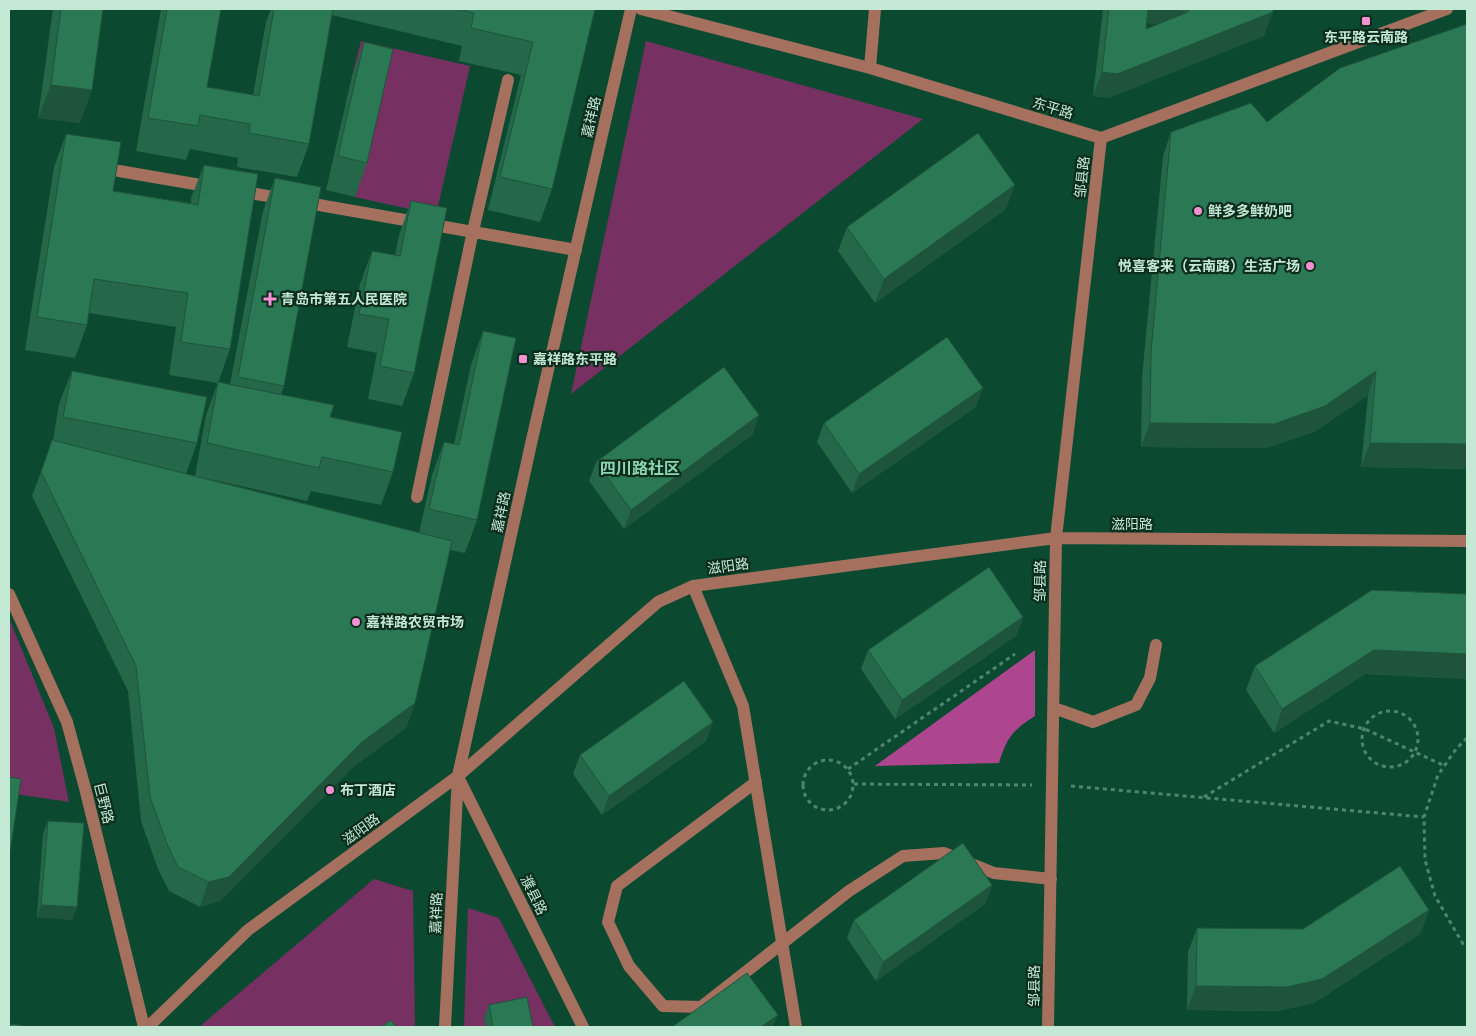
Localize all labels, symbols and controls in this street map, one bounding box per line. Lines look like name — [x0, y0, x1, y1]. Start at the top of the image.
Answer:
marker: 东平路云南路 — [1360, 15, 1372, 27]
place label: 东平路云南路 — [1324, 28, 1408, 45]
street label: 东平路 — [1031, 93, 1076, 122]
street label: 嘉祥路 — [578, 95, 604, 139]
street label: 邹县路 — [1071, 155, 1092, 199]
place label: 鲜多多鲜奶吧 — [1208, 202, 1292, 219]
marker: 鲜多多鲜奶吧 — [1192, 205, 1204, 217]
place label: 悦喜客来（云南路）生活广场 — [1118, 257, 1300, 274]
marker: 悦喜客来（云南路）生活广场 — [1304, 260, 1316, 272]
place label: 青岛市第五人民医院 — [281, 290, 407, 307]
marker: 青岛市第五人民医院 — [263, 292, 277, 306]
place label: 嘉祥路东平路 — [533, 350, 617, 367]
marker: 嘉祥路东平路 — [517, 353, 529, 365]
district label: 四川路社区 — [600, 458, 680, 477]
street label: 嘉祥路 — [488, 490, 513, 534]
street label: 滋阳路 — [1111, 515, 1153, 532]
street label: 滋阳路 — [706, 554, 750, 577]
street label: 邹县路 — [1031, 560, 1048, 602]
place label: 嘉祥路农贸市场 — [366, 613, 464, 630]
marker: 嘉祥路农贸市场 — [350, 616, 362, 628]
street label: 巨野路 — [91, 780, 118, 825]
place label: 布丁酒店 — [340, 781, 396, 798]
marker: 布丁酒店 — [324, 784, 336, 796]
street label: 滋阳路 — [339, 809, 383, 848]
street label: 濮县路 — [518, 872, 551, 917]
street label: 嘉祥路 — [426, 892, 445, 934]
street label: 邹县路 — [1025, 965, 1042, 1007]

